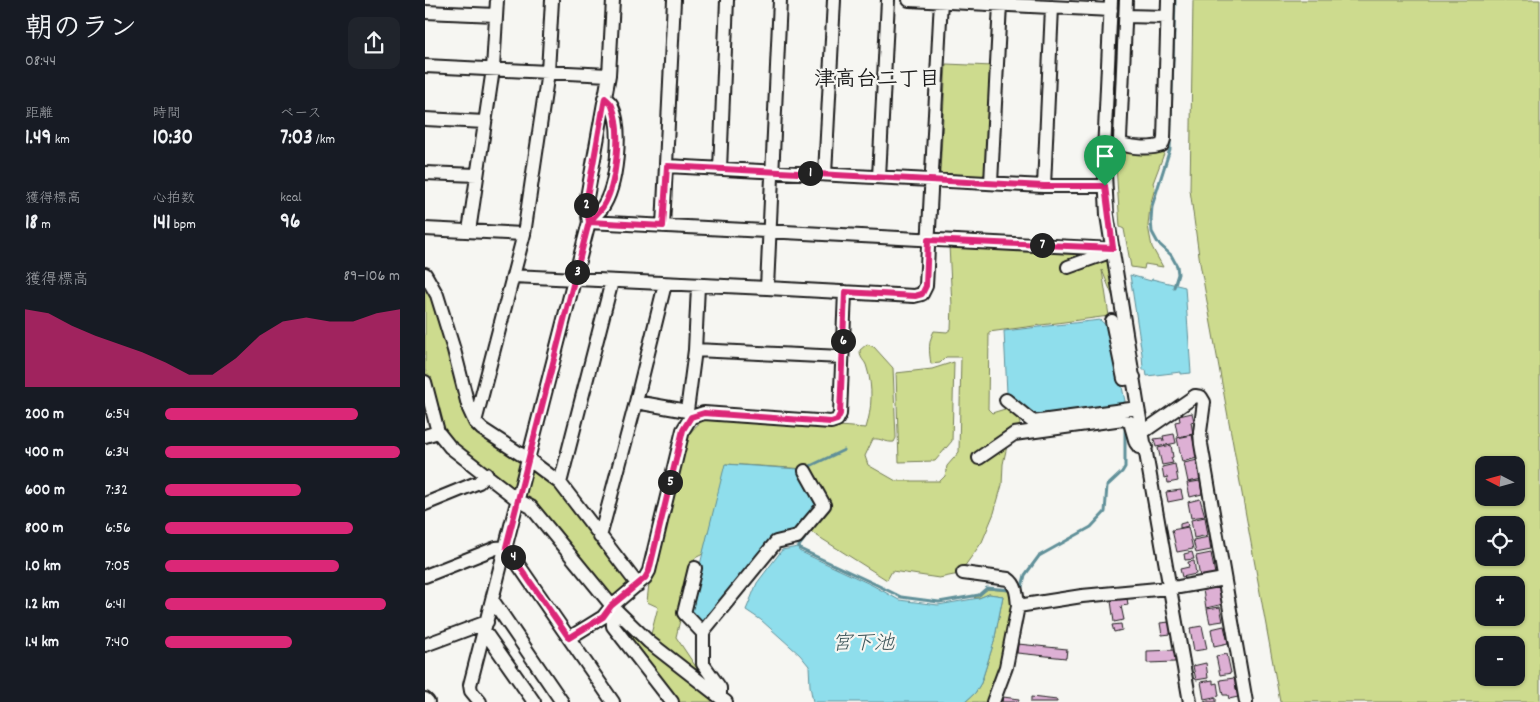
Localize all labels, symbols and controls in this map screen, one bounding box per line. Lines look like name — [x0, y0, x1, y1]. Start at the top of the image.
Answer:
text: 朝のラン — [25, 11, 137, 51]
button: share — [348, 17, 400, 69]
text: 08:44 — [25, 50, 56, 73]
district label: 津高台二丁目 — [814, 66, 940, 96]
text: 距離 — [25, 104, 53, 124]
text: 時間 — [153, 104, 181, 124]
text: ペース — [280, 104, 322, 124]
text: 1.49 — [25, 124, 51, 154]
text: 10:30 — [153, 124, 193, 154]
text: 7:03 — [280, 124, 313, 154]
text: km — [51, 130, 70, 150]
text: /km — [313, 130, 335, 150]
pin — [1084, 135, 1126, 186]
icon: arrive — [1091, 142, 1119, 170]
pin: 1 — [797, 160, 823, 186]
text: 1 — [809, 163, 812, 183]
text: kcal — [280, 188, 302, 208]
text: 獲得標高 — [25, 189, 81, 209]
text: 心拍数 — [153, 189, 195, 209]
pin: 2 — [573, 192, 599, 218]
text: 2 — [583, 195, 590, 215]
text: 96 — [280, 208, 300, 238]
text: 18 — [25, 209, 38, 239]
text: 141 — [153, 209, 171, 239]
text: m — [38, 215, 51, 235]
text: bpm — [171, 215, 196, 235]
pin: 7 — [1029, 232, 1055, 258]
text: 7 — [1040, 235, 1045, 255]
pin: 3 — [565, 260, 589, 284]
text: 3 — [574, 262, 581, 282]
text: 89–106 m — [344, 265, 400, 288]
text: 獲得標高 — [25, 269, 89, 292]
pin: 6 — [831, 328, 855, 354]
text: 6 — [840, 331, 847, 351]
text: 200 m — [25, 403, 64, 426]
text: 6:54 — [105, 403, 130, 426]
text: 400 m — [25, 441, 64, 464]
text: 6:34 — [105, 441, 129, 464]
north arrow — [1475, 456, 1525, 506]
map controls — [1475, 456, 1525, 686]
pin: 5 — [657, 470, 683, 494]
text: 5 — [667, 472, 674, 492]
text: 600 m — [25, 479, 65, 502]
text: 7:32 — [105, 479, 128, 502]
button: locate — [1475, 516, 1525, 566]
text: 800 m — [25, 517, 64, 540]
text: 6:56 — [105, 517, 131, 540]
pin: 4 — [501, 544, 525, 570]
text: 4 — [511, 547, 516, 567]
text: 1.0 km — [25, 555, 61, 578]
text: 7:05 — [105, 555, 130, 578]
button: + — [1475, 576, 1525, 626]
text: 1.2 km — [25, 593, 59, 616]
text: 6:41 — [105, 593, 126, 616]
water label: 宮下池 — [832, 630, 895, 660]
text: 1.4 km — [25, 631, 59, 654]
text: 7:40 — [105, 631, 129, 654]
button: − — [1475, 636, 1525, 686]

